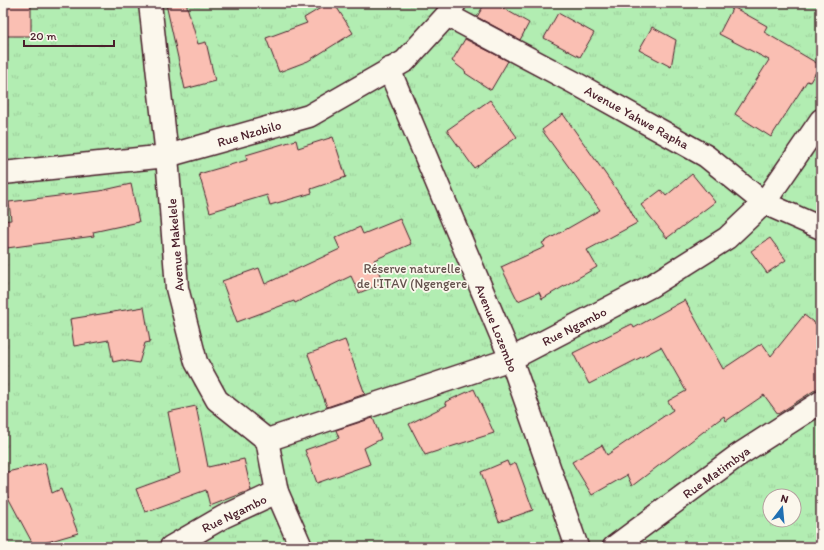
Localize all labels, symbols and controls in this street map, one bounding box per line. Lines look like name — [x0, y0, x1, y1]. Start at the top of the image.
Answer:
scale bar — [24, 22, 114, 48]
text: 20 m — [30, 29, 57, 43]
street label: Avenue Yahwe Rapha — [582, 83, 692, 152]
street label: Rue Nzobilo — [215, 117, 283, 150]
street label: Avenue Makelele — [164, 198, 187, 292]
park label: Réserve naturelle de l'ITAV (Ngengere — [357, 261, 467, 291]
street label: Avenue Lozembo — [472, 282, 521, 375]
street label: Rue Ngambo — [540, 304, 609, 349]
street label: Rue Matimbya — [680, 443, 753, 502]
north arrow — [762, 488, 802, 528]
street label: Rue Ngambo — [199, 491, 269, 536]
text: N — [779, 492, 790, 506]

